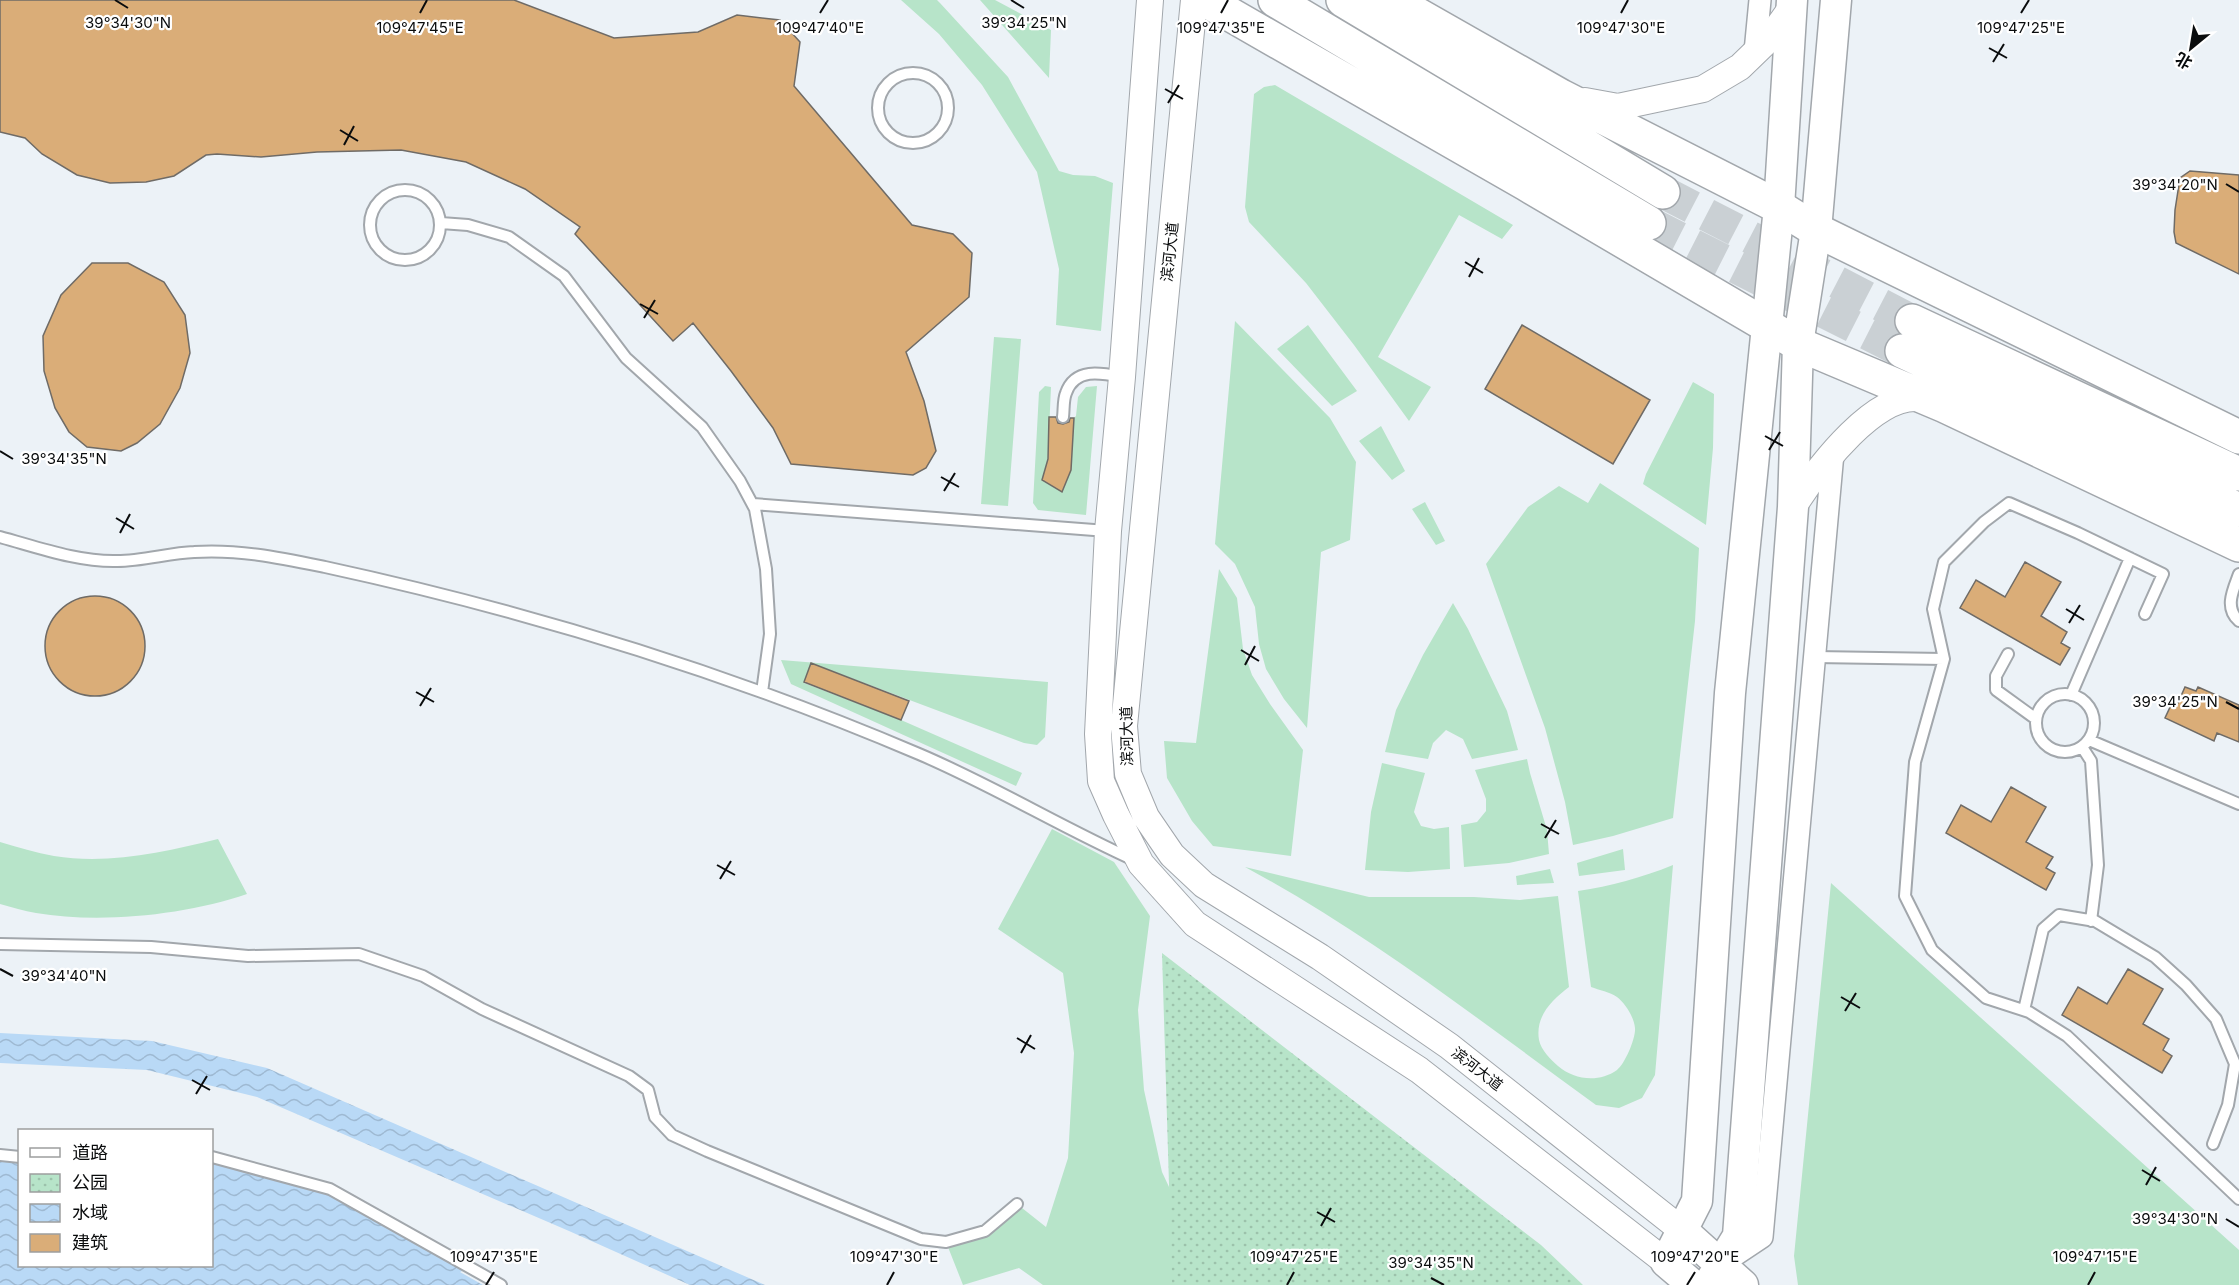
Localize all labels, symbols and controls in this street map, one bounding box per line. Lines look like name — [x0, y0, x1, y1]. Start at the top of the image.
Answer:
text: 39°34'30"N — [85, 13, 171, 32]
text: 39°34'25"N — [981, 13, 1067, 32]
text: 109°47'45"E — [376, 18, 464, 37]
text: 109°47'40"E — [776, 18, 864, 37]
text: 109°47'35"E — [1177, 18, 1265, 37]
text: 109°47'30"E — [1577, 18, 1665, 37]
text: 109°47'25"E — [1977, 18, 2065, 37]
north arrow — [2161, 18, 2221, 78]
text: 北 — [2172, 48, 2195, 74]
text: 39°34'20"N — [2132, 175, 2218, 194]
street label: 滨河大道 — [1157, 221, 1182, 283]
text: 39°34'35"N — [21, 449, 107, 468]
text: 39°34'25"N — [2132, 692, 2218, 711]
street label: 滨河大道 — [1116, 706, 1137, 766]
text: 39°34'40"N — [21, 966, 107, 985]
street label: 滨河大道 — [1448, 1043, 1507, 1095]
legend — [18, 1129, 213, 1267]
text: 道路 — [72, 1142, 108, 1163]
text: 公园 — [72, 1172, 108, 1193]
text: 水域 — [72, 1202, 108, 1223]
text: 39°34'30"N — [2132, 1209, 2218, 1228]
text: 建筑 — [72, 1232, 108, 1253]
text: 109°47'35"E — [450, 1247, 538, 1266]
text: 109°47'30"E — [850, 1247, 938, 1266]
text: 109°47'25"E — [1250, 1247, 1338, 1266]
text: 109°47'20"E — [1651, 1247, 1739, 1266]
text: 109°47'15"E — [2053, 1247, 2137, 1266]
text: 39°34'35"N — [1388, 1253, 1474, 1272]

